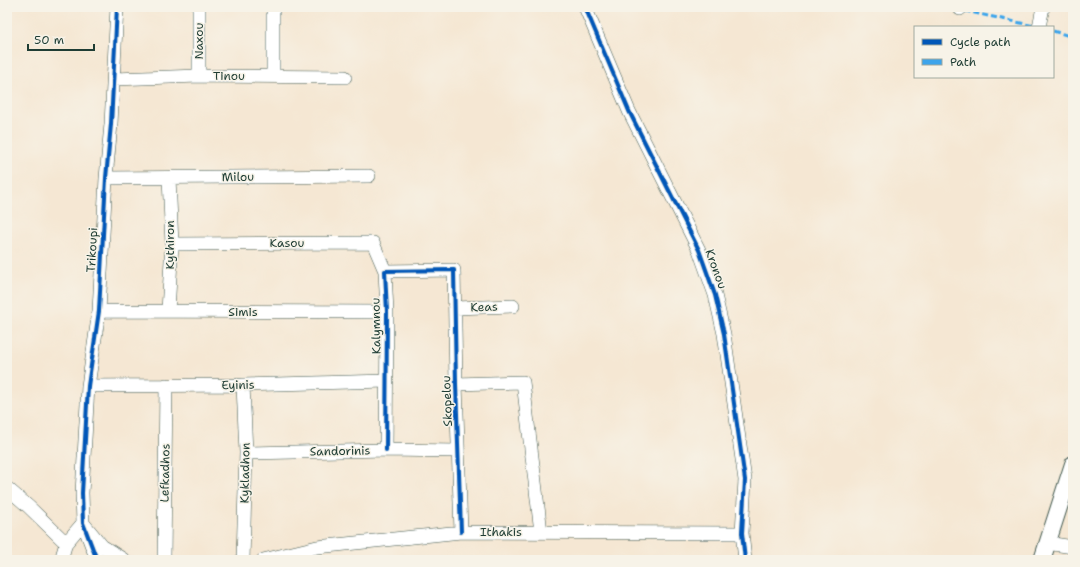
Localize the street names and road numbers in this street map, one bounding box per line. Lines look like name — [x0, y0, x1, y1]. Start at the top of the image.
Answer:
street label: Naxou — [191, 23, 207, 59]
street label: Tinou — [213, 68, 245, 84]
street label: Milou — [222, 169, 254, 185]
street label: Kythiron — [162, 220, 178, 270]
street label: Trikoupi — [83, 227, 101, 273]
street label: Kasou — [270, 235, 304, 251]
street label: Kronou — [701, 247, 731, 291]
street label: Kalymnou — [368, 297, 384, 355]
street label: Keas — [470, 299, 498, 315]
street label: Simis — [228, 304, 258, 320]
street label: Skopelou — [438, 375, 456, 427]
street label: Eyinis — [221, 377, 255, 393]
street label: Kykladhon — [236, 442, 254, 504]
street label: Sandorinis — [309, 442, 371, 460]
street label: Lefkadhos — [156, 443, 174, 503]
street label: Ithakis — [480, 524, 522, 540]

